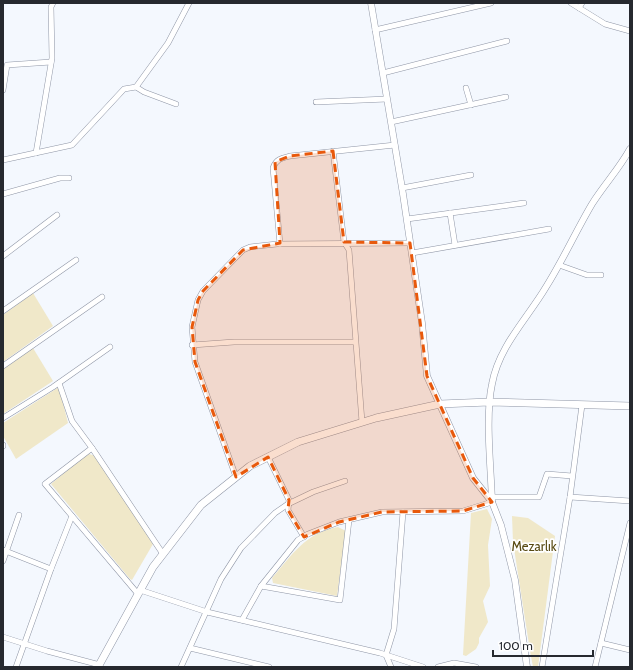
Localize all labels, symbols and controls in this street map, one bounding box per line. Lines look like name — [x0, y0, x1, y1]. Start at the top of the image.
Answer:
park label: Mezarlık — [511, 538, 557, 554]
scale bar — [493, 632, 593, 658]
text: 100 m — [499, 638, 533, 653]

